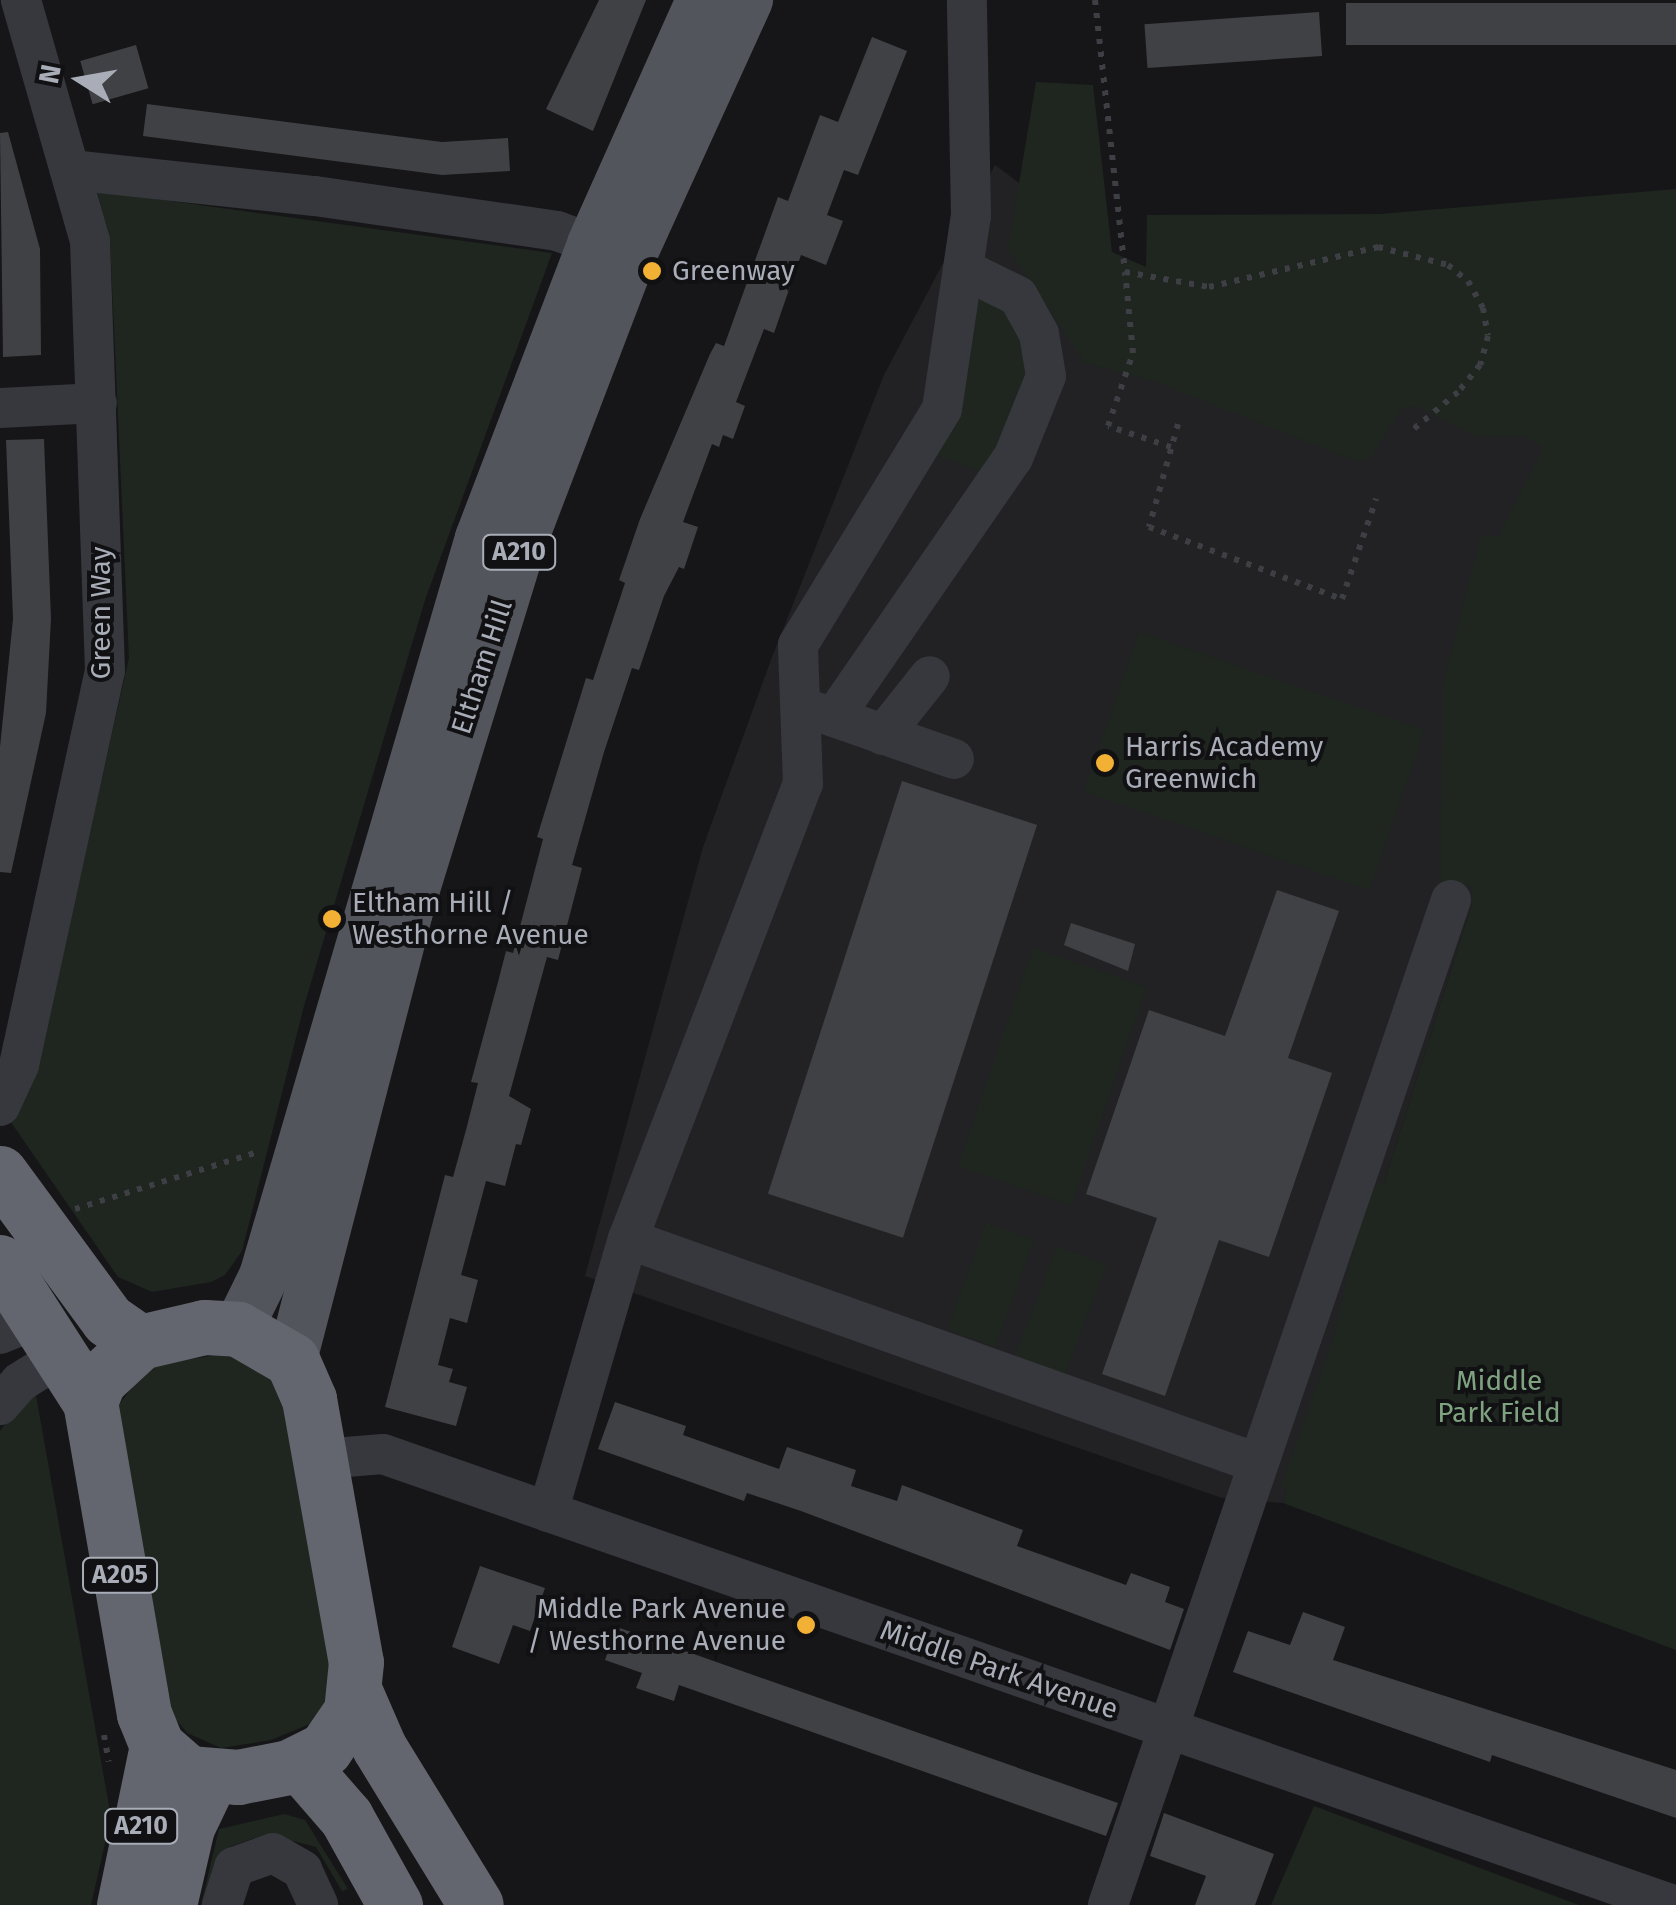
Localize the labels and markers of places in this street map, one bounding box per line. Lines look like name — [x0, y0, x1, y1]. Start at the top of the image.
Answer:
place label: Greenway — [672, 254, 795, 288]
marker: Greenway — [641, 260, 663, 282]
place label: Harris Academy Greenwich — [1125, 730, 1323, 796]
marker: Harris Academy Greenwich — [1094, 752, 1116, 774]
place label: Eltham Hill / Westhorne Avenue — [352, 886, 589, 952]
marker: Eltham Hill / Westhorne Avenue — [321, 908, 343, 930]
place label: Middle Park Avenue / Westhorne Avenue — [527, 1592, 786, 1658]
marker: Middle Park Avenue / Westhorne Avenue — [795, 1614, 817, 1636]

